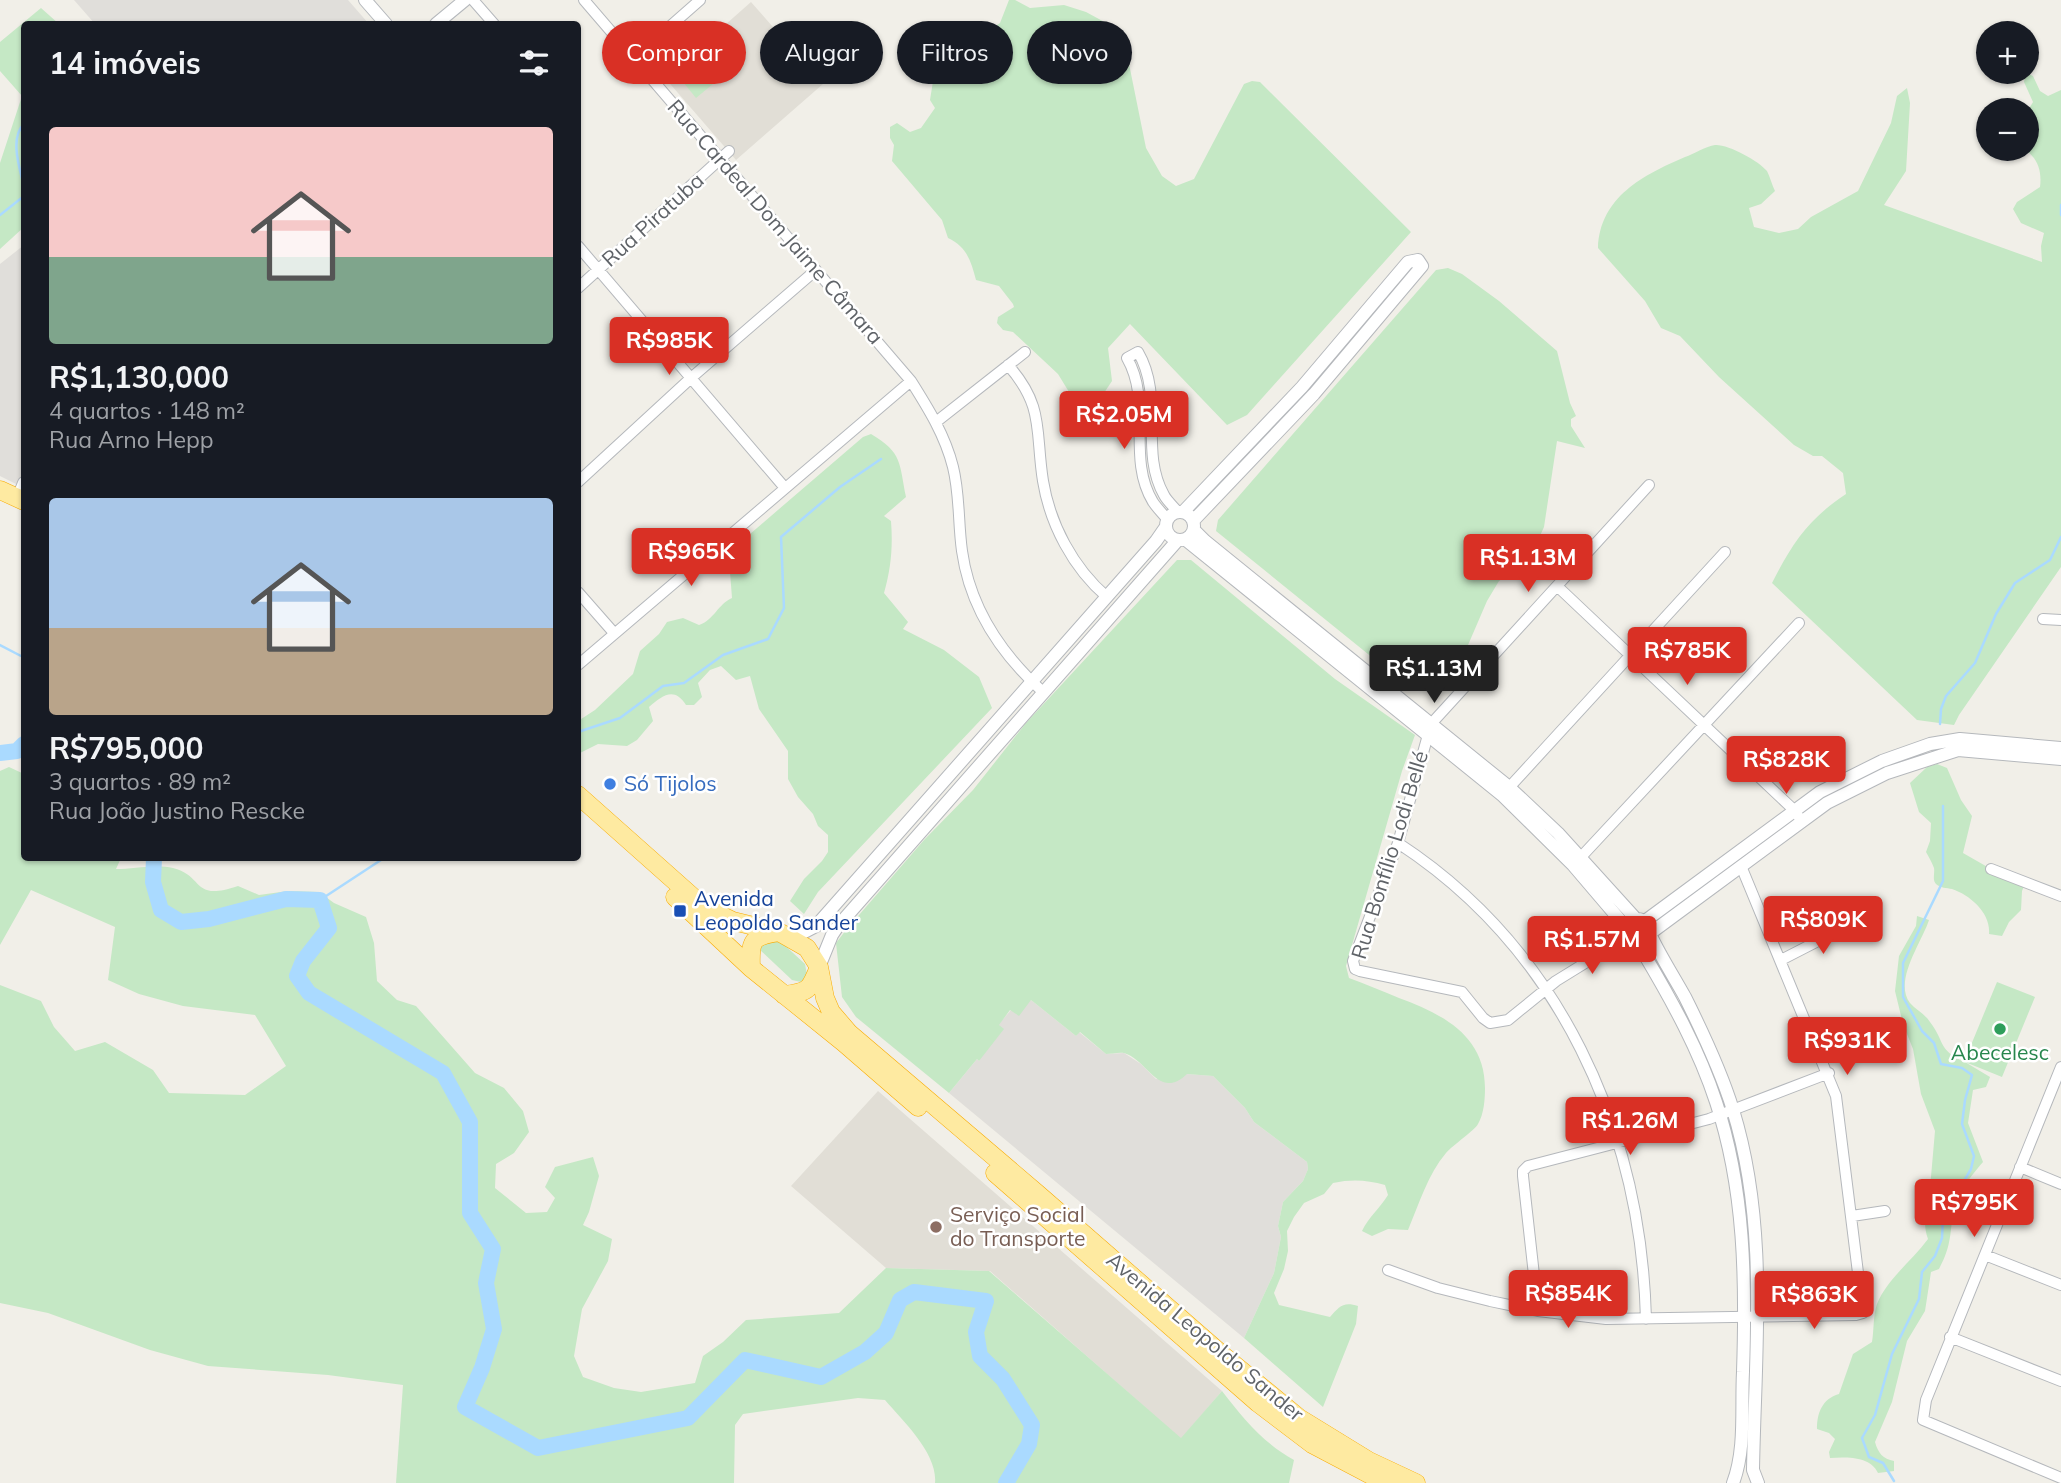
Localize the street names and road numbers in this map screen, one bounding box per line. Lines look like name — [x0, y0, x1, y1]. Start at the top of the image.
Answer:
street label: Rua Cardeal Dom Jaime Câmara — [662, 94, 889, 349]
street label: Rua Piratuba — [596, 167, 709, 272]
street label: Rua Bonfílio Lodi Bellé — [1345, 747, 1433, 962]
street label: Avenida Leopoldo Sander — [1102, 1246, 1310, 1427]

